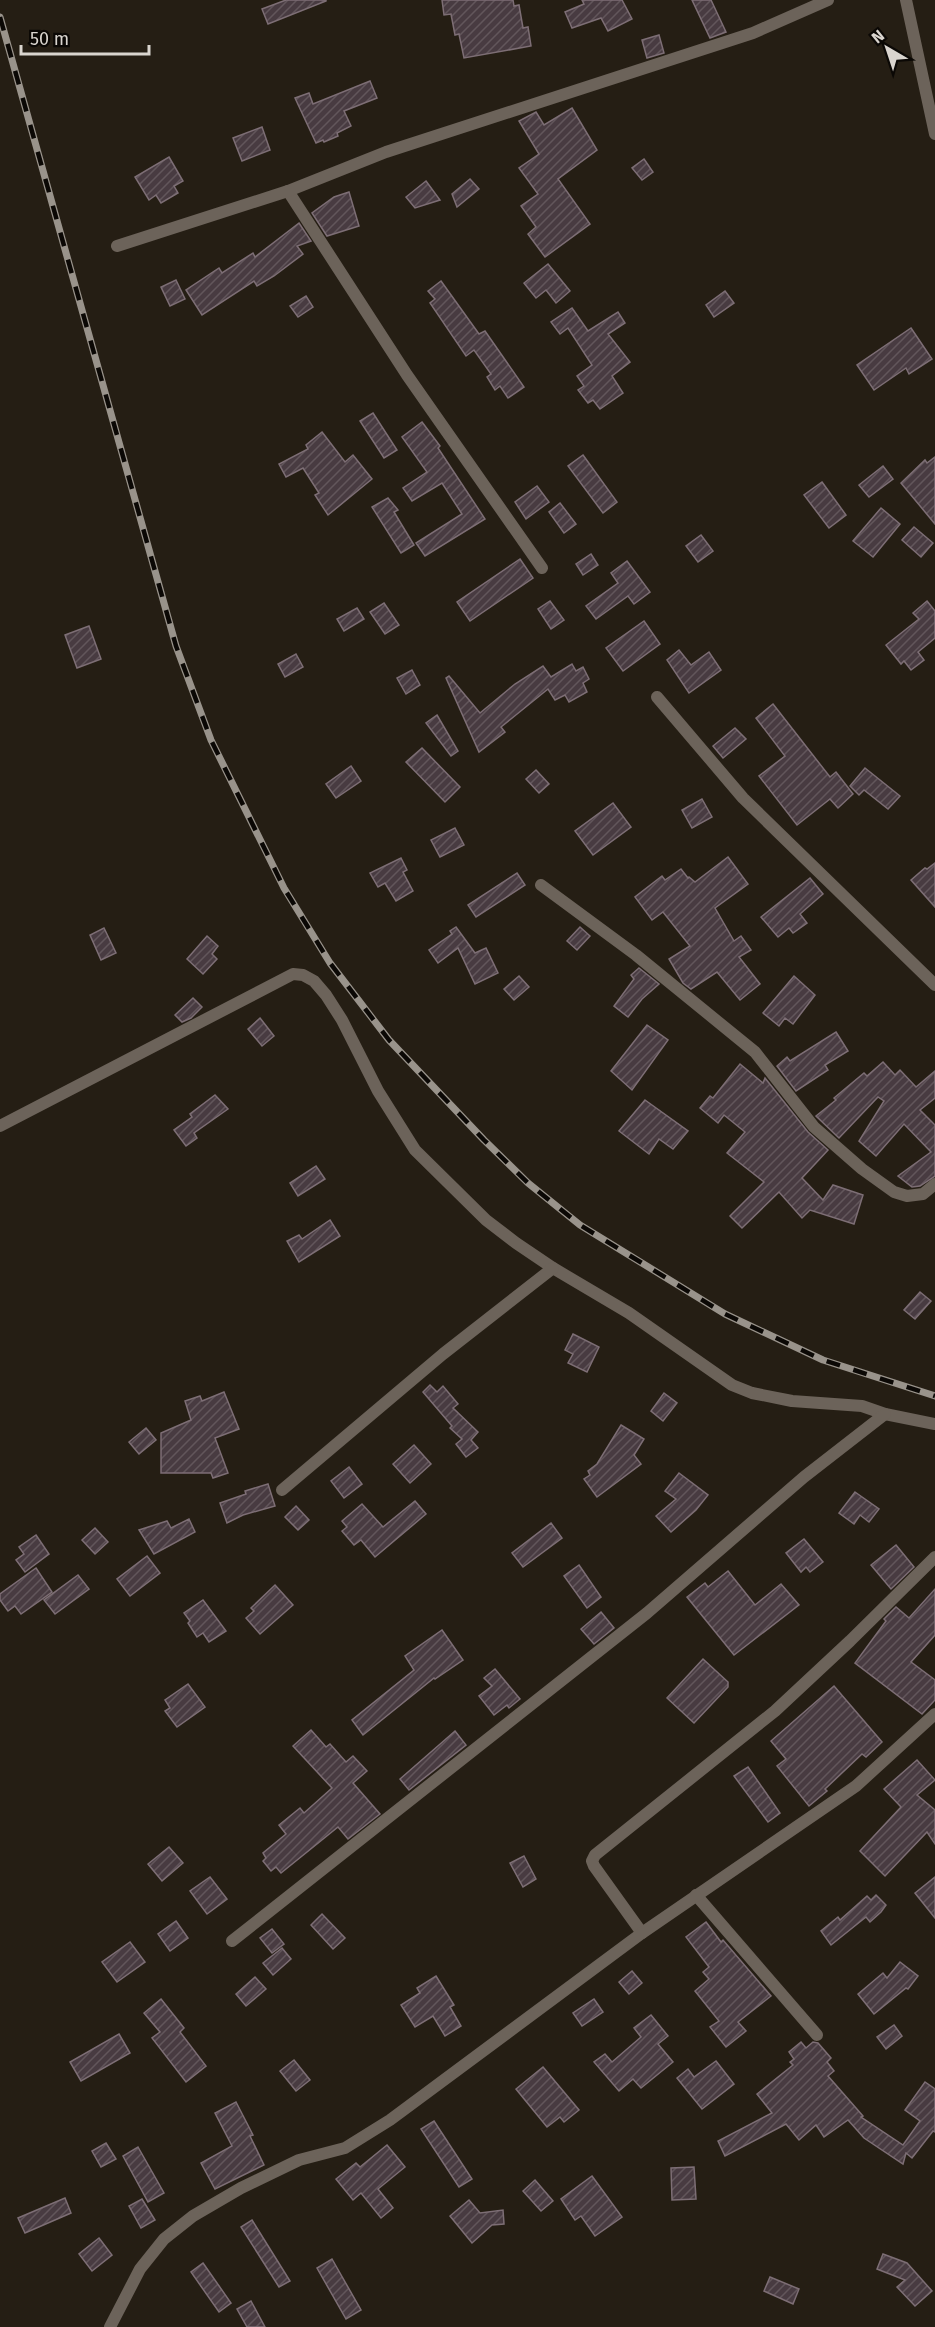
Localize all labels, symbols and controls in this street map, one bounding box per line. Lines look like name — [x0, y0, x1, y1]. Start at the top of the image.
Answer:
scale bar — [21, 18, 148, 56]
north arrow — [857, 18, 917, 78]
text: N — [868, 26, 888, 47]
text: 50 m — [30, 28, 69, 50]

